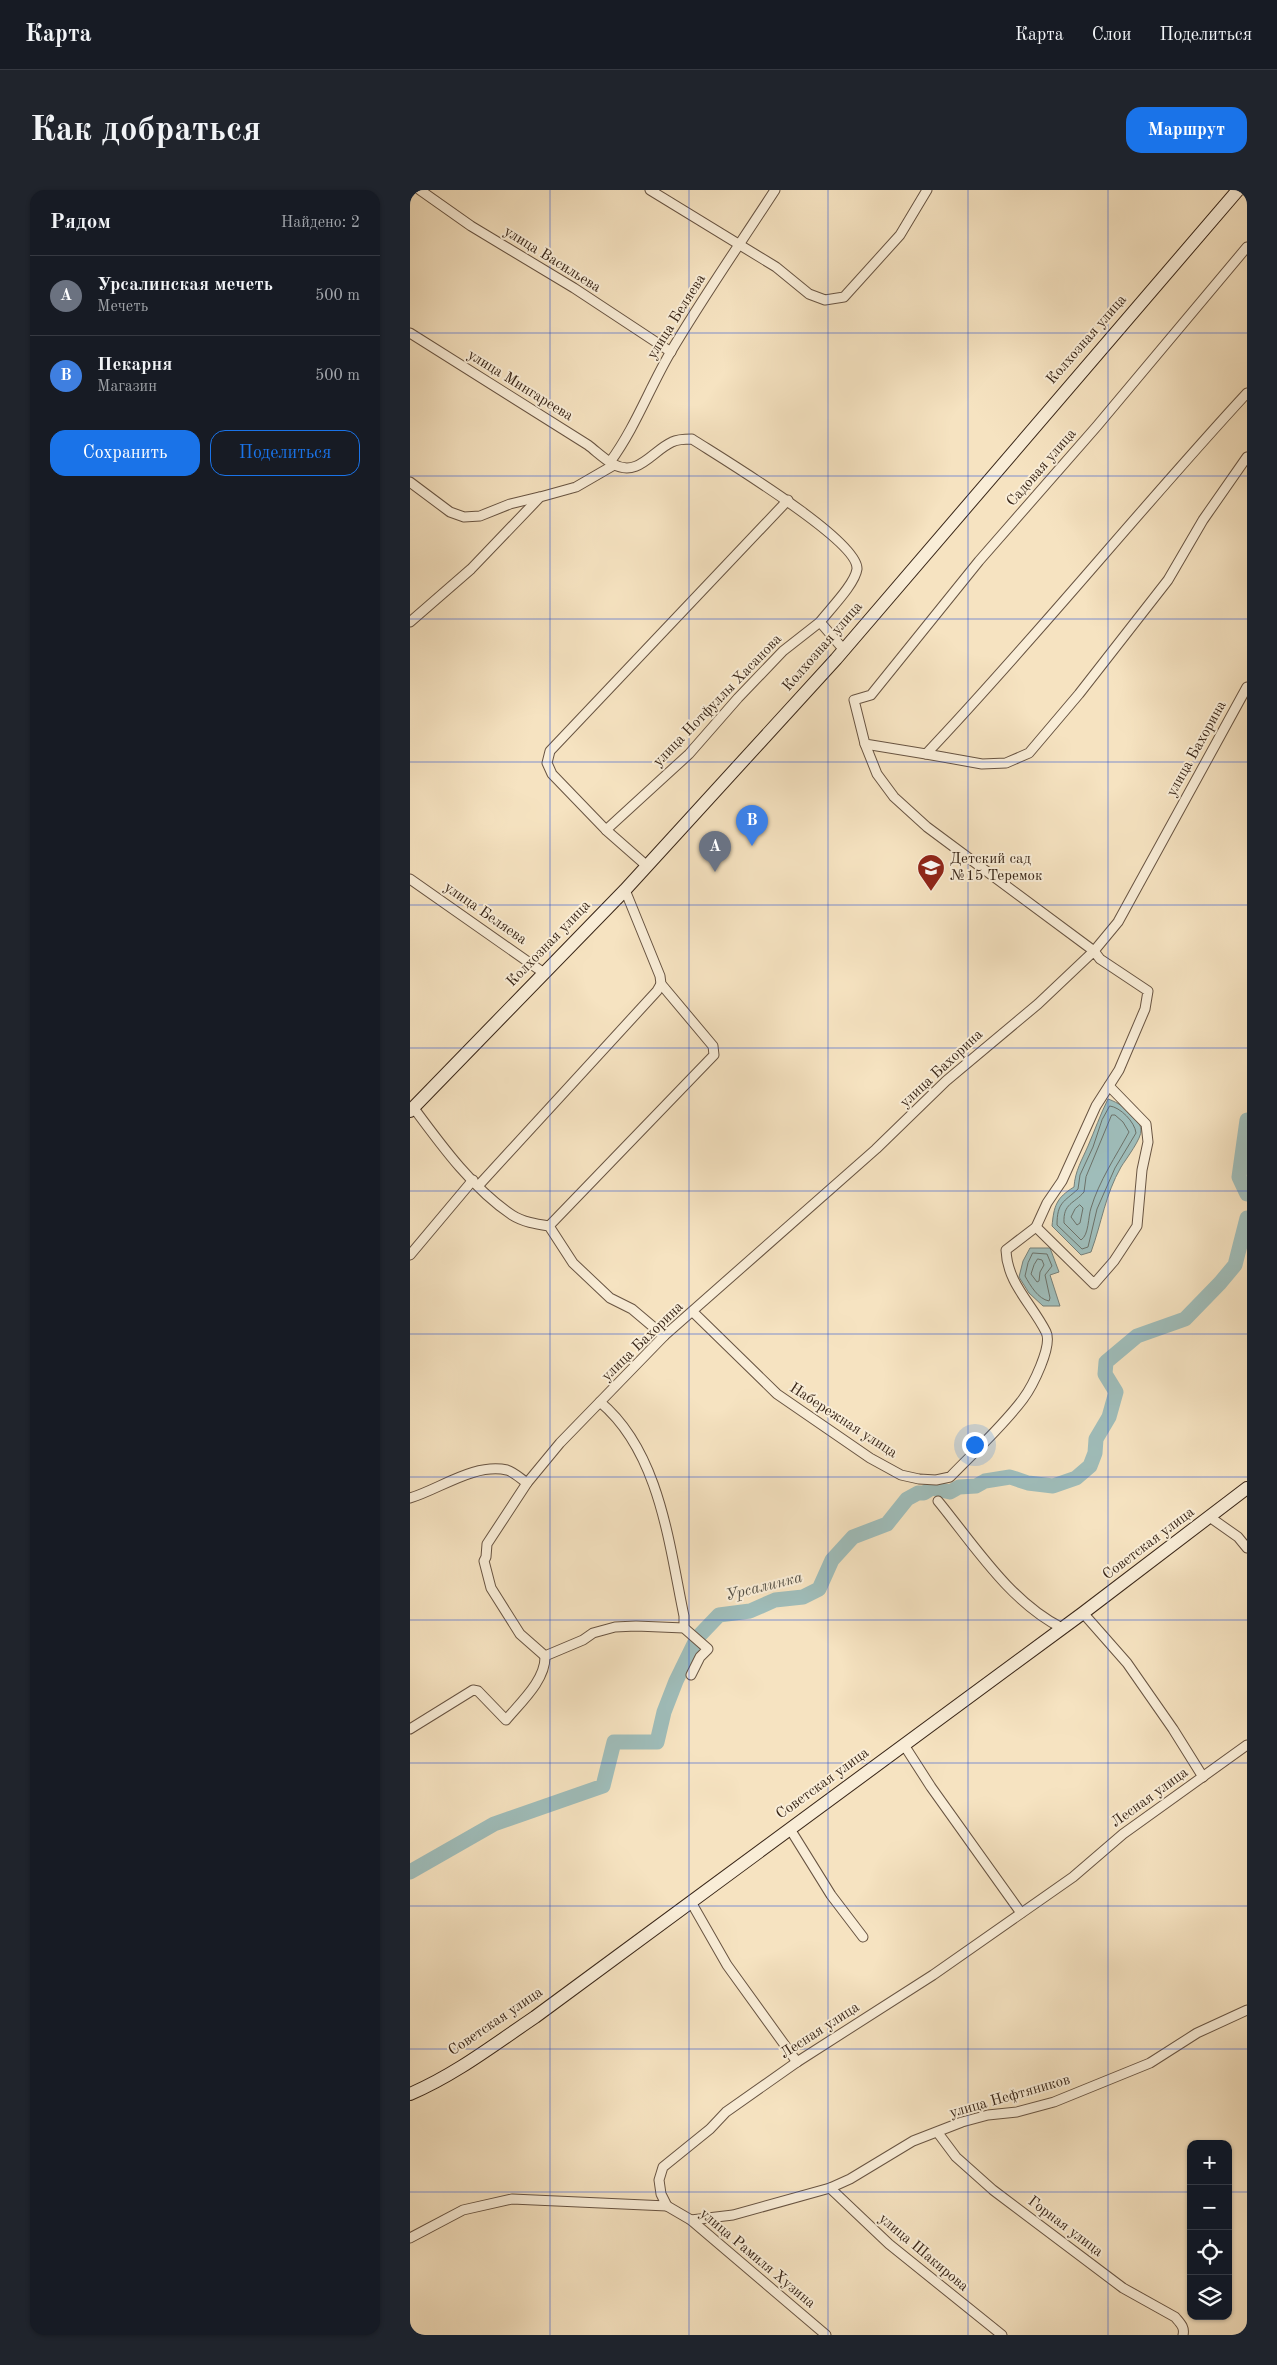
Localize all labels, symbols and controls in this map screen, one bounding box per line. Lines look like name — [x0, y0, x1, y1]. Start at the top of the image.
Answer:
text: Карта — [25, 23, 92, 47]
text: Карта — [1015, 26, 1064, 44]
text: Слои — [1092, 26, 1131, 44]
text: Поделиться — [1159, 26, 1252, 44]
button: Маршрут — [1126, 107, 1247, 153]
text: Как добраться — [30, 113, 261, 148]
text: Рядом — [50, 212, 111, 233]
text: Найдено: 2 — [281, 215, 360, 231]
street label: улица Васильева — [501, 224, 604, 296]
street label: улица Беляева — [645, 271, 709, 362]
text: Урсалинская мечеть — [97, 276, 273, 295]
text: A — [60, 288, 72, 304]
text: 500 m — [315, 288, 360, 304]
street label: Колхозная улица — [1044, 292, 1130, 388]
text: Мечеть — [97, 299, 148, 315]
street label: улица Мингареева — [465, 348, 576, 425]
text: Пекарня — [97, 356, 172, 375]
text: B — [60, 368, 72, 384]
text: 500 m — [315, 368, 360, 384]
text: Магазин — [97, 379, 157, 395]
street label: Садовая улица — [1004, 426, 1080, 510]
button: Сохранить — [50, 430, 200, 476]
button: Поделиться — [210, 430, 360, 476]
street label: Колхозная улица — [780, 599, 866, 695]
street label: улица Нотфуллы Хасанова — [651, 631, 786, 770]
street label: улица Бахорина — [1165, 698, 1230, 799]
pin: B — [736, 805, 768, 846]
pin: A — [699, 831, 731, 872]
place label: Детский сад №15 Теремок — [950, 852, 1043, 884]
school or university icon: Детский сад №15 Теремок — [916, 853, 946, 892]
street label: улица Беляева — [441, 880, 529, 948]
street label: Колхозная улица — [504, 898, 594, 990]
street label: улица Бахорина — [898, 1027, 987, 1111]
street label: улица Бахорина — [599, 1299, 687, 1385]
street label: Набережная улица — [786, 1381, 900, 1462]
your location — [962, 1432, 988, 1458]
street label: Советская улица — [1100, 1504, 1198, 1583]
water label: Урсалинка — [724, 1570, 805, 1604]
street label: Советская улица — [774, 1745, 873, 1823]
street label: Лесная улица — [1109, 1765, 1192, 1831]
street label: Советская улица — [446, 1985, 546, 2059]
street label: Лесная улица — [778, 2000, 863, 2062]
street label: улица Нефтяников — [948, 2073, 1072, 2121]
map controls — [1187, 2140, 1232, 2320]
button: + — [1187, 2140, 1232, 2185]
button: − — [1187, 2185, 1232, 2230]
street label: Горная улица — [1025, 2194, 1106, 2260]
street label: улица Рамиля Хузина — [696, 2206, 818, 2312]
street label: улица Шакирова — [875, 2211, 971, 2295]
button: locate — [1187, 2230, 1232, 2275]
button: layers — [1187, 2275, 1232, 2320]

